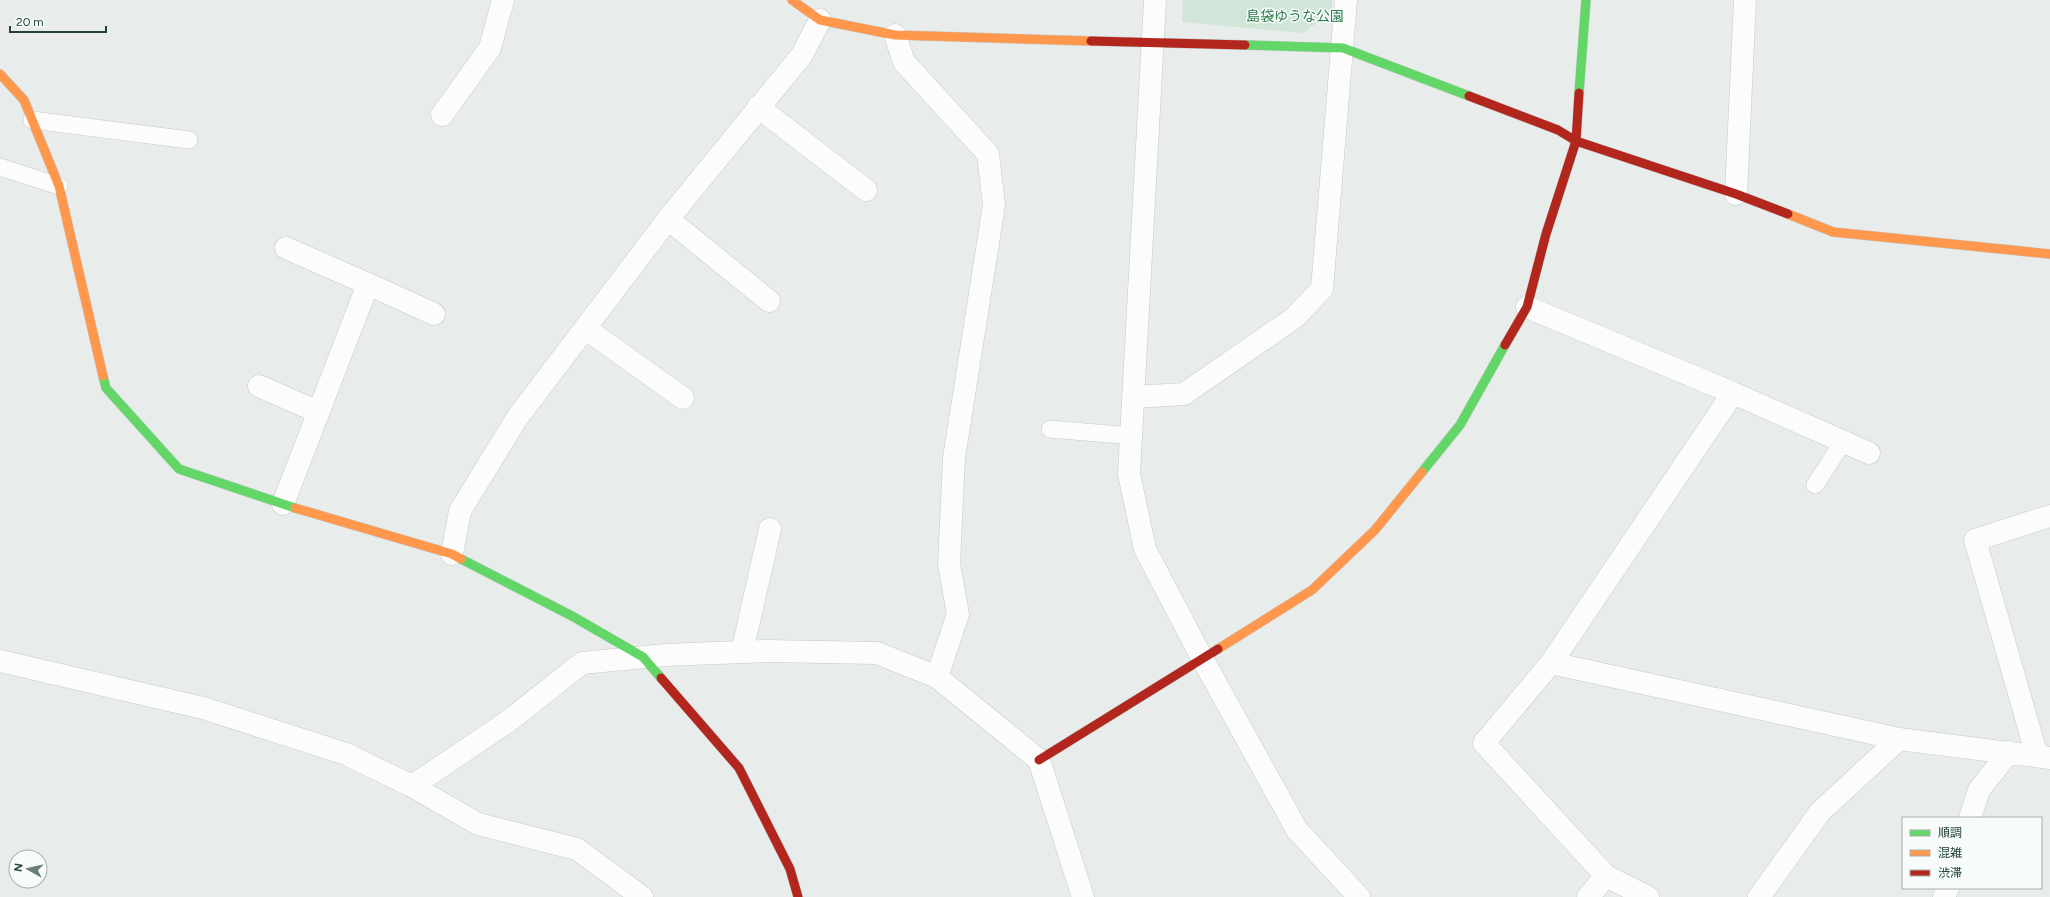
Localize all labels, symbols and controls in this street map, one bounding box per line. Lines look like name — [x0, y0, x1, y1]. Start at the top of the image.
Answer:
scale bar — [10, 8, 106, 34]
park label: 島袋ゆうな公園 — [1246, 8, 1344, 25]
text: 20 m — [16, 15, 44, 29]
legend — [1902, 817, 2042, 889]
text: 順調 — [1938, 826, 1962, 840]
text: 混雑 — [1938, 846, 1962, 860]
north arrow — [8, 849, 48, 889]
text: N — [12, 863, 26, 873]
text: 渋滞 — [1938, 866, 1962, 880]

